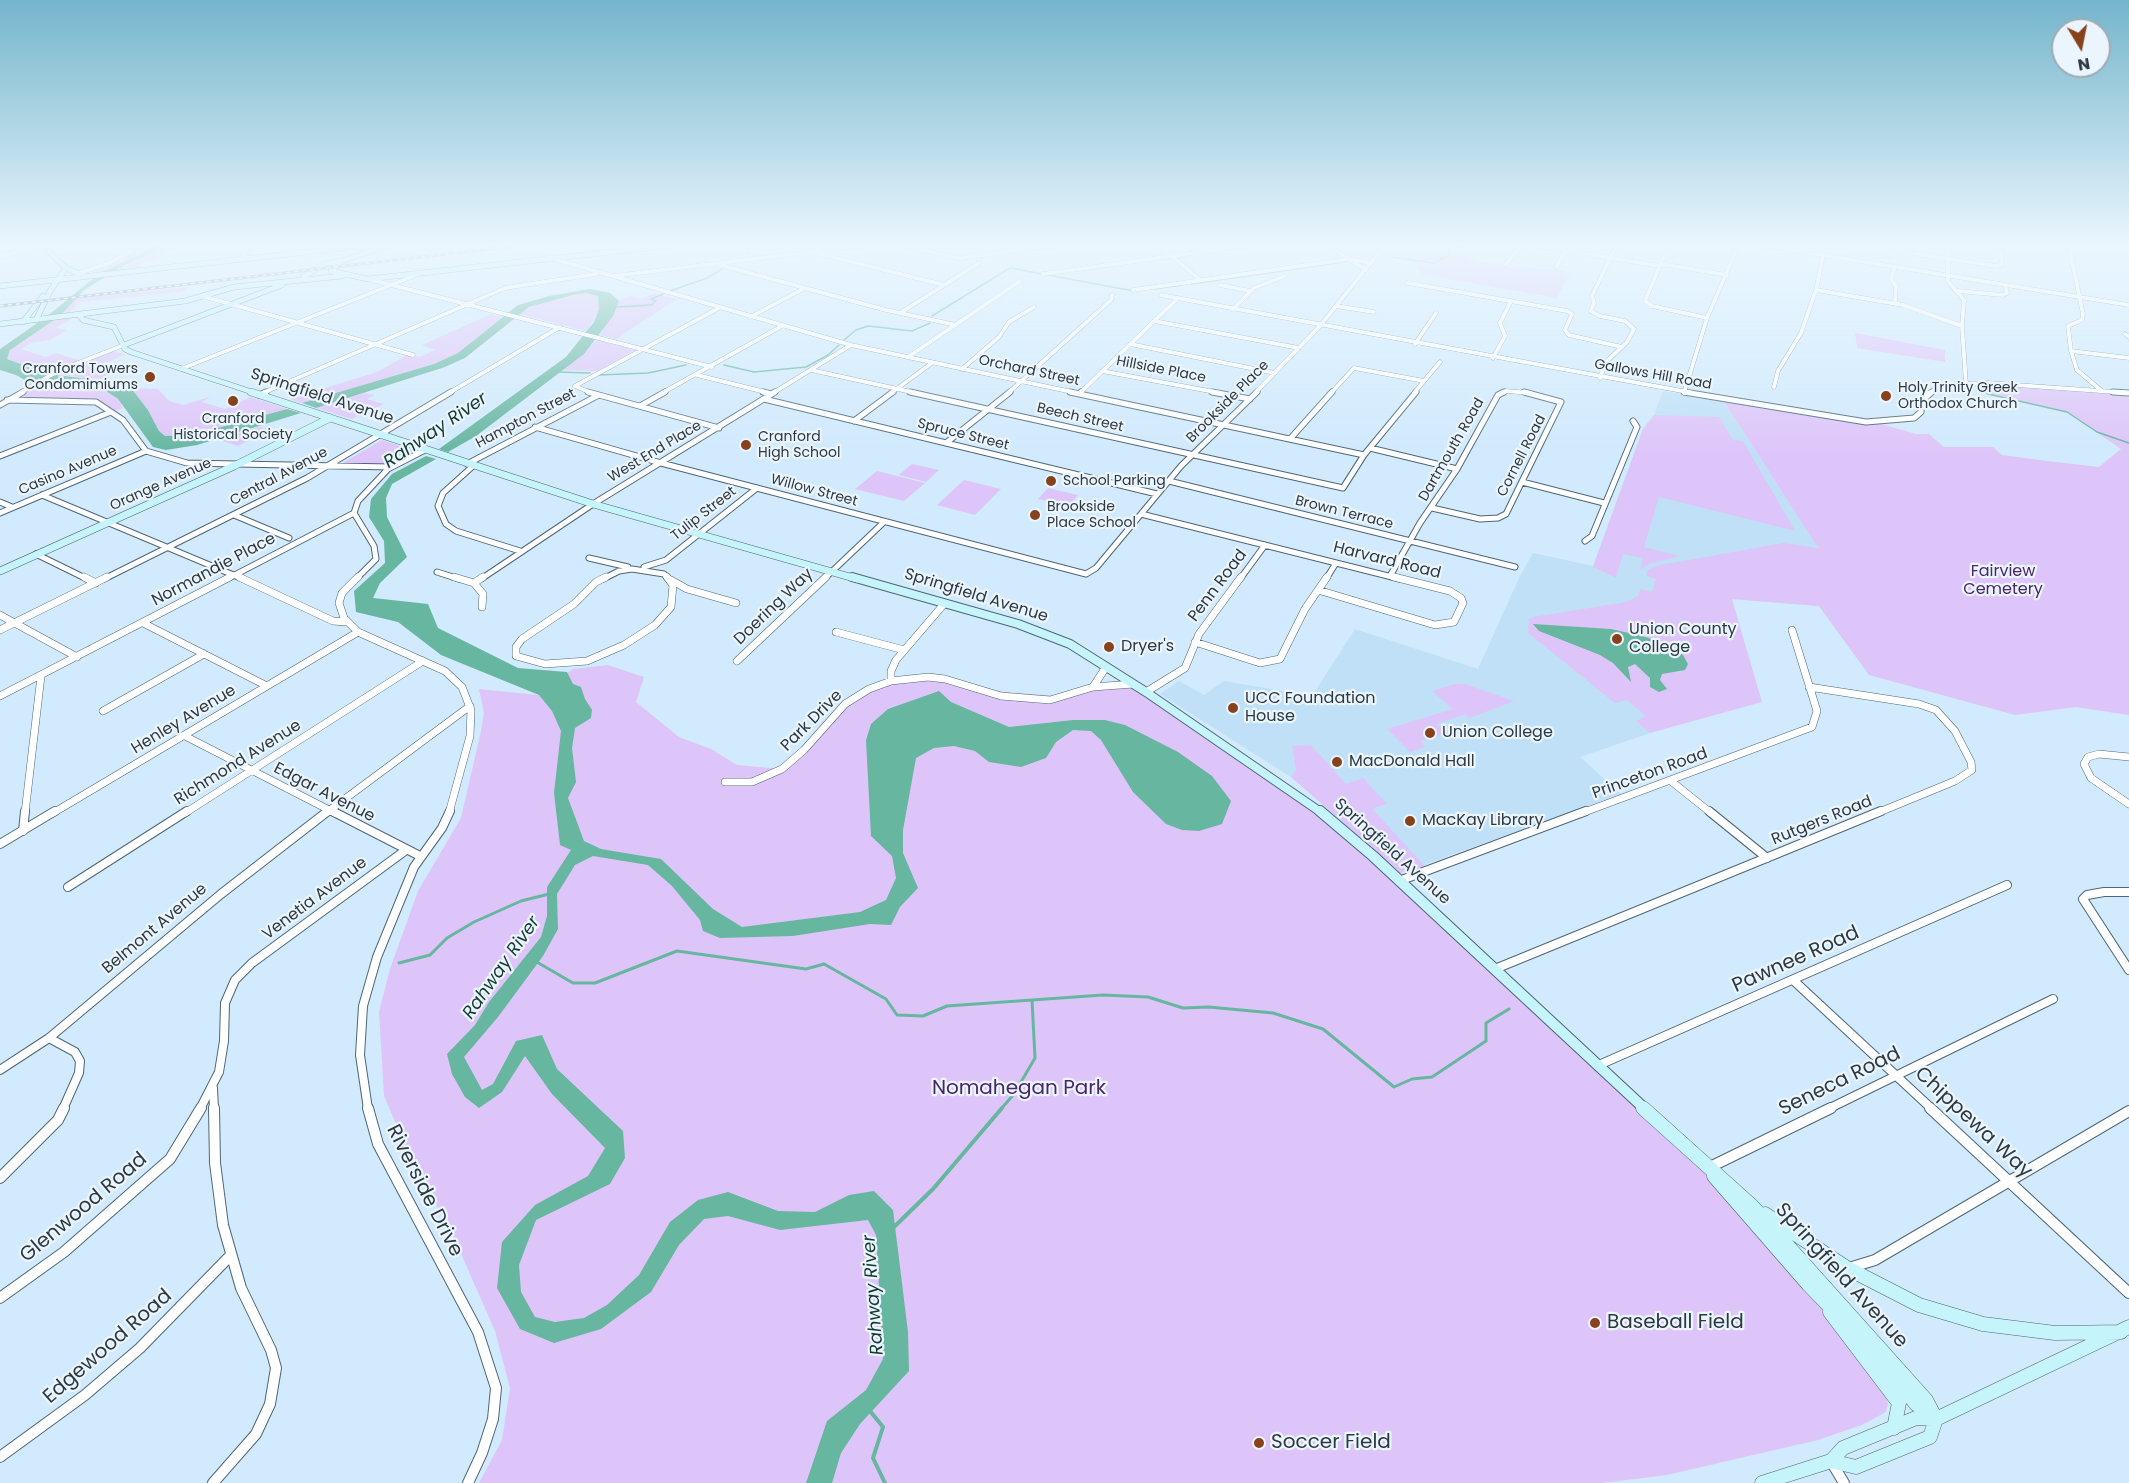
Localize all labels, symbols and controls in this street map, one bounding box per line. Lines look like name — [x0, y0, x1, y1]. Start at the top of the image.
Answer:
north arrow — [2051, 18, 2111, 78]
text: N — [2076, 52, 2092, 77]
street label: Orchard Street — [977, 352, 1081, 390]
street label: Hillside Place — [1115, 353, 1207, 387]
street label: Gallows Hill Road — [1593, 356, 1713, 394]
street label: Brookside Place — [1183, 357, 1273, 447]
place label: Cranford Towers Condomimiums — [22, 361, 138, 394]
street label: Springfield Avenue — [248, 365, 396, 429]
marker: Cranford Towers Condomimiums — [143, 370, 157, 384]
place label: Holy Trinity Greek Orthodox Church — [1898, 380, 2018, 412]
street label: Hampton Street — [473, 386, 579, 452]
water label: Rahway River — [380, 388, 492, 474]
marker: Holy Trinity Greek Orthodox Church — [1879, 389, 1893, 403]
marker: Cranford Historical Society — [226, 394, 240, 408]
street label: Dartmouth Road — [1416, 395, 1488, 505]
street label: Beech Street — [1035, 400, 1125, 436]
place label: Cranford Historical Society — [173, 411, 293, 443]
street label: Cornell Road — [1494, 412, 1550, 500]
street label: Spruce Street — [915, 416, 1011, 454]
street label: West End Place — [605, 417, 705, 487]
place label: Cranford High School — [758, 429, 840, 461]
marker: Cranford High School — [739, 438, 753, 452]
street label: Casino Avenue — [16, 443, 120, 499]
street label: Central Avenue — [227, 444, 331, 510]
street label: Orange Avenue — [108, 455, 214, 515]
street label: Willow Street — [769, 471, 859, 511]
place label: School Parking — [1063, 473, 1166, 489]
marker: School Parking — [1044, 474, 1058, 488]
street label: Tulip Street — [668, 483, 740, 545]
street label: Brown Terrace — [1293, 493, 1395, 533]
place label: Brookside Place School — [1047, 499, 1136, 532]
marker: Brookside Place School — [1028, 508, 1042, 522]
street label: Normandie Place — [149, 529, 279, 611]
street label: Harvard Road — [1331, 538, 1443, 584]
street label: Penn Road — [1185, 546, 1251, 626]
park label: Fairview Cemetery — [1963, 562, 2043, 600]
street label: Doering Way — [731, 565, 817, 649]
street label: Springfield Avenue — [902, 565, 1050, 627]
place label: Union County College — [1629, 620, 1737, 658]
marker: Union County College — [1610, 632, 1624, 646]
place label: Dryer's — [1121, 637, 1174, 657]
marker: Dryer's — [1102, 640, 1116, 654]
street label: Henley Avenue — [128, 681, 240, 759]
street label: Park Drive — [777, 686, 847, 756]
place label: UCC Foundation House — [1245, 689, 1375, 727]
marker: UCC Foundation House — [1226, 701, 1240, 715]
street label: Richmond Avenue — [171, 716, 305, 810]
place label: Union College — [1442, 723, 1553, 743]
marker: Union College — [1423, 726, 1437, 740]
street label: Princeton Road — [1590, 744, 1710, 804]
place label: MacDonald Hall — [1349, 752, 1475, 772]
marker: MacDonald Hall — [1330, 755, 1344, 769]
street label: Edgar Avenue — [270, 759, 378, 827]
street label: Rutgers Road — [1769, 792, 1875, 850]
street label: Springfield Avenue — [1330, 795, 1454, 909]
place label: MacKay Library — [1422, 811, 1543, 831]
marker: MacKay Library — [1403, 814, 1417, 828]
street label: Venetia Avenue — [259, 853, 371, 945]
street label: Belmont Avenue — [99, 880, 211, 978]
water label: Rahway River — [459, 912, 545, 1024]
street label: Pawnee Road — [1729, 921, 1863, 999]
street label: Seneca Road — [1775, 1042, 1905, 1122]
street label: Chippewa Way — [1909, 1062, 2037, 1184]
park label: Nomahegan Park — [932, 1077, 1106, 1101]
street label: Riverside Drive — [380, 1121, 468, 1261]
street label: Glenwood Road — [16, 1148, 152, 1268]
street label: Springfield Avenue — [1770, 1199, 1912, 1353]
water label: Rahway River — [859, 1234, 889, 1356]
street label: Edgewood Road — [39, 1285, 177, 1409]
place label: Baseball Field — [1607, 1311, 1744, 1335]
marker: Baseball Field — [1588, 1316, 1602, 1330]
place label: Soccer Field — [1271, 1431, 1391, 1455]
marker: Soccer Field — [1252, 1436, 1266, 1450]

